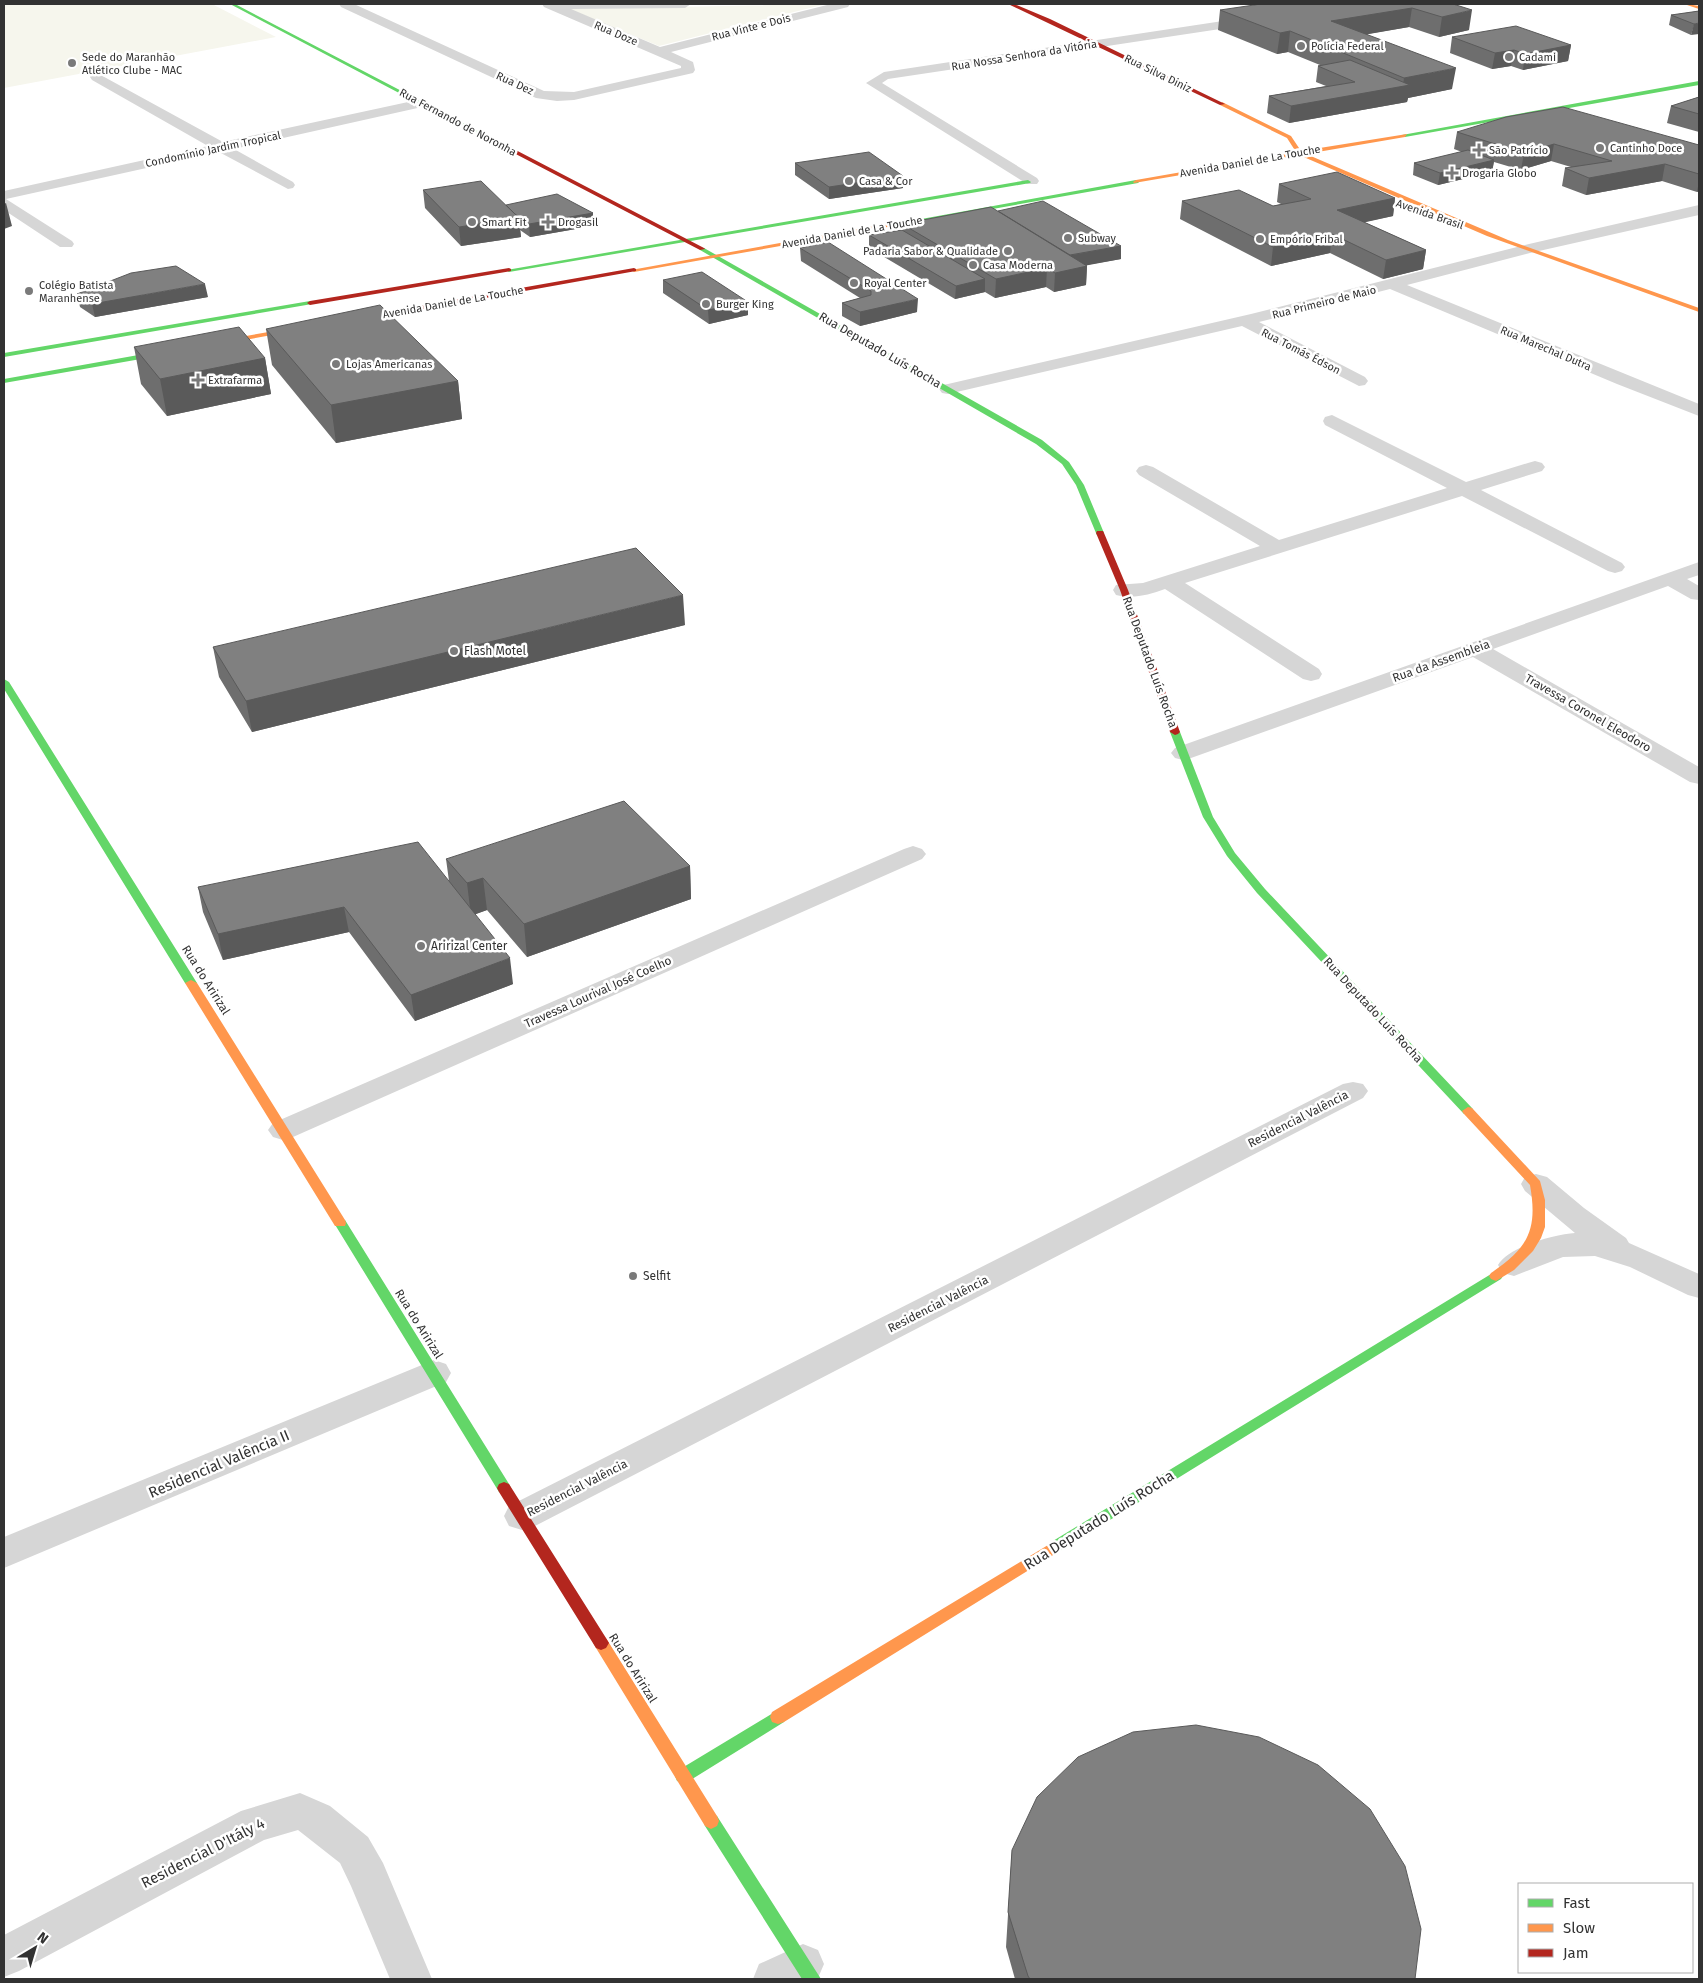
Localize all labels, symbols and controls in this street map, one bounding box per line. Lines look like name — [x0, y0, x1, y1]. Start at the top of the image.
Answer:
street label: Rua Vinte e Dois — [710, 11, 792, 44]
street label: Rua Doze — [592, 18, 640, 48]
street label: Rua Nossa Senhora da Vitória — [950, 38, 1098, 73]
marker: Polícia Federal — [1295, 40, 1307, 52]
place label: Polícia Federal — [1311, 40, 1384, 53]
place label: Sede do Maranhão Atlético Clube - MAC — [82, 51, 182, 77]
marker: Cadami — [1503, 51, 1515, 63]
place label: Cadami — [1519, 51, 1556, 64]
street label: Rua Silva Diniz — [1122, 52, 1194, 95]
marker: Sede do Maranhão Atlético Clube - MAC — [66, 57, 78, 69]
street label: Rua Dez — [494, 69, 536, 98]
street label: Rua Fernando de Noronha — [397, 86, 519, 159]
street label: Condomínio Jardim Tropical — [144, 129, 282, 170]
marker: Cantinho Doce — [1594, 142, 1606, 154]
place label: Cantinho Doce — [1610, 142, 1682, 155]
street label: Avenida Daniel de La Touche — [1179, 143, 1321, 180]
marker: São Patrício — [1473, 144, 1485, 156]
place label: São Patrício — [1489, 144, 1548, 157]
marker: Drogaria Globo — [1446, 167, 1458, 179]
place label: Drogaria Globo — [1462, 167, 1537, 180]
marker: Casa & Cor — [843, 175, 855, 187]
place label: Casa & Cor — [859, 175, 913, 188]
street label: Avenida Brasil — [1394, 197, 1465, 232]
street label: Avenida Daniel de La Touche — [781, 214, 923, 251]
marker: Smart Fit — [466, 216, 478, 228]
place label: Smart Fit — [482, 216, 527, 229]
marker: Drogasil — [542, 216, 554, 228]
place label: Drogasil — [558, 216, 598, 229]
marker: Subway — [1062, 232, 1074, 244]
place label: Subway — [1078, 232, 1117, 245]
marker: Empório Fribal — [1254, 233, 1266, 245]
place label: Empório Fribal — [1270, 233, 1343, 246]
place label: Padaria Sabor & Qualidade — [863, 245, 998, 258]
marker: Padaria Sabor & Qualidade — [1002, 245, 1014, 257]
marker: Casa Moderna — [967, 259, 979, 271]
place label: Casa Moderna — [983, 259, 1053, 272]
marker: Royal Center — [848, 277, 860, 289]
place label: Royal Center — [864, 277, 927, 290]
place label: Colégio Batista Maranhense — [39, 279, 113, 305]
street label: Rua Primeiro de Maio — [1271, 283, 1378, 322]
street label: Avenida Daniel de La Touche — [382, 284, 524, 321]
marker: Colégio Batista Maranhense — [23, 285, 35, 297]
marker: Burger King — [700, 298, 712, 310]
place label: Burger King — [716, 298, 774, 311]
street label: Rua Deputado Luís Rocha — [816, 309, 944, 391]
street label: Rua Marechal Dutra — [1498, 323, 1593, 373]
street label: Rua Tomás Édson — [1259, 325, 1343, 377]
marker: Lojas Americanas — [330, 358, 342, 370]
place label: Lojas Americanas — [346, 358, 432, 371]
marker: Extrafarma — [192, 374, 204, 386]
place label: Extrafarma — [208, 374, 262, 387]
street label: Rua Deputado Luís Rocha — [1120, 594, 1180, 730]
street label: Rua da Assembleia — [1390, 637, 1492, 685]
place label: Flash Motel — [464, 644, 526, 658]
marker: Flash Motel — [448, 645, 460, 657]
street label: Travessa Coronel Eleodoro — [1522, 671, 1654, 755]
place label: Aririzal Center — [431, 939, 508, 953]
marker: Aririzal Center — [415, 940, 427, 952]
street label: Rua do Aririzal — [179, 943, 233, 1018]
street label: Travessa Lourival José Coelho — [522, 953, 674, 1031]
street label: Rua Deputado Luís Rocha — [1321, 954, 1425, 1066]
street label: Residencial Valência — [1245, 1088, 1351, 1150]
place label: Selfit — [643, 1269, 671, 1283]
marker: Selfit — [627, 1270, 639, 1282]
street label: Residencial Valência — [885, 1273, 991, 1335]
street label: Rua do Aririzal — [392, 1287, 446, 1362]
street label: Residencial Valência II — [146, 1426, 292, 1502]
street label: Residencial Valência — [524, 1457, 630, 1519]
street label: Rua Deputado Luís Rocha — [1021, 1466, 1177, 1574]
street label: Rua do Aririzal — [606, 1631, 660, 1706]
street label: Residencial D'Itály 4 — [138, 1814, 268, 1892]
legend — [1518, 1883, 1693, 1973]
text: Fast — [1563, 1894, 1590, 1912]
text: Slow — [1563, 1919, 1595, 1937]
north arrow — [10, 1923, 60, 1973]
text: N — [34, 1929, 52, 1948]
text: Jam — [1563, 1944, 1589, 1962]

